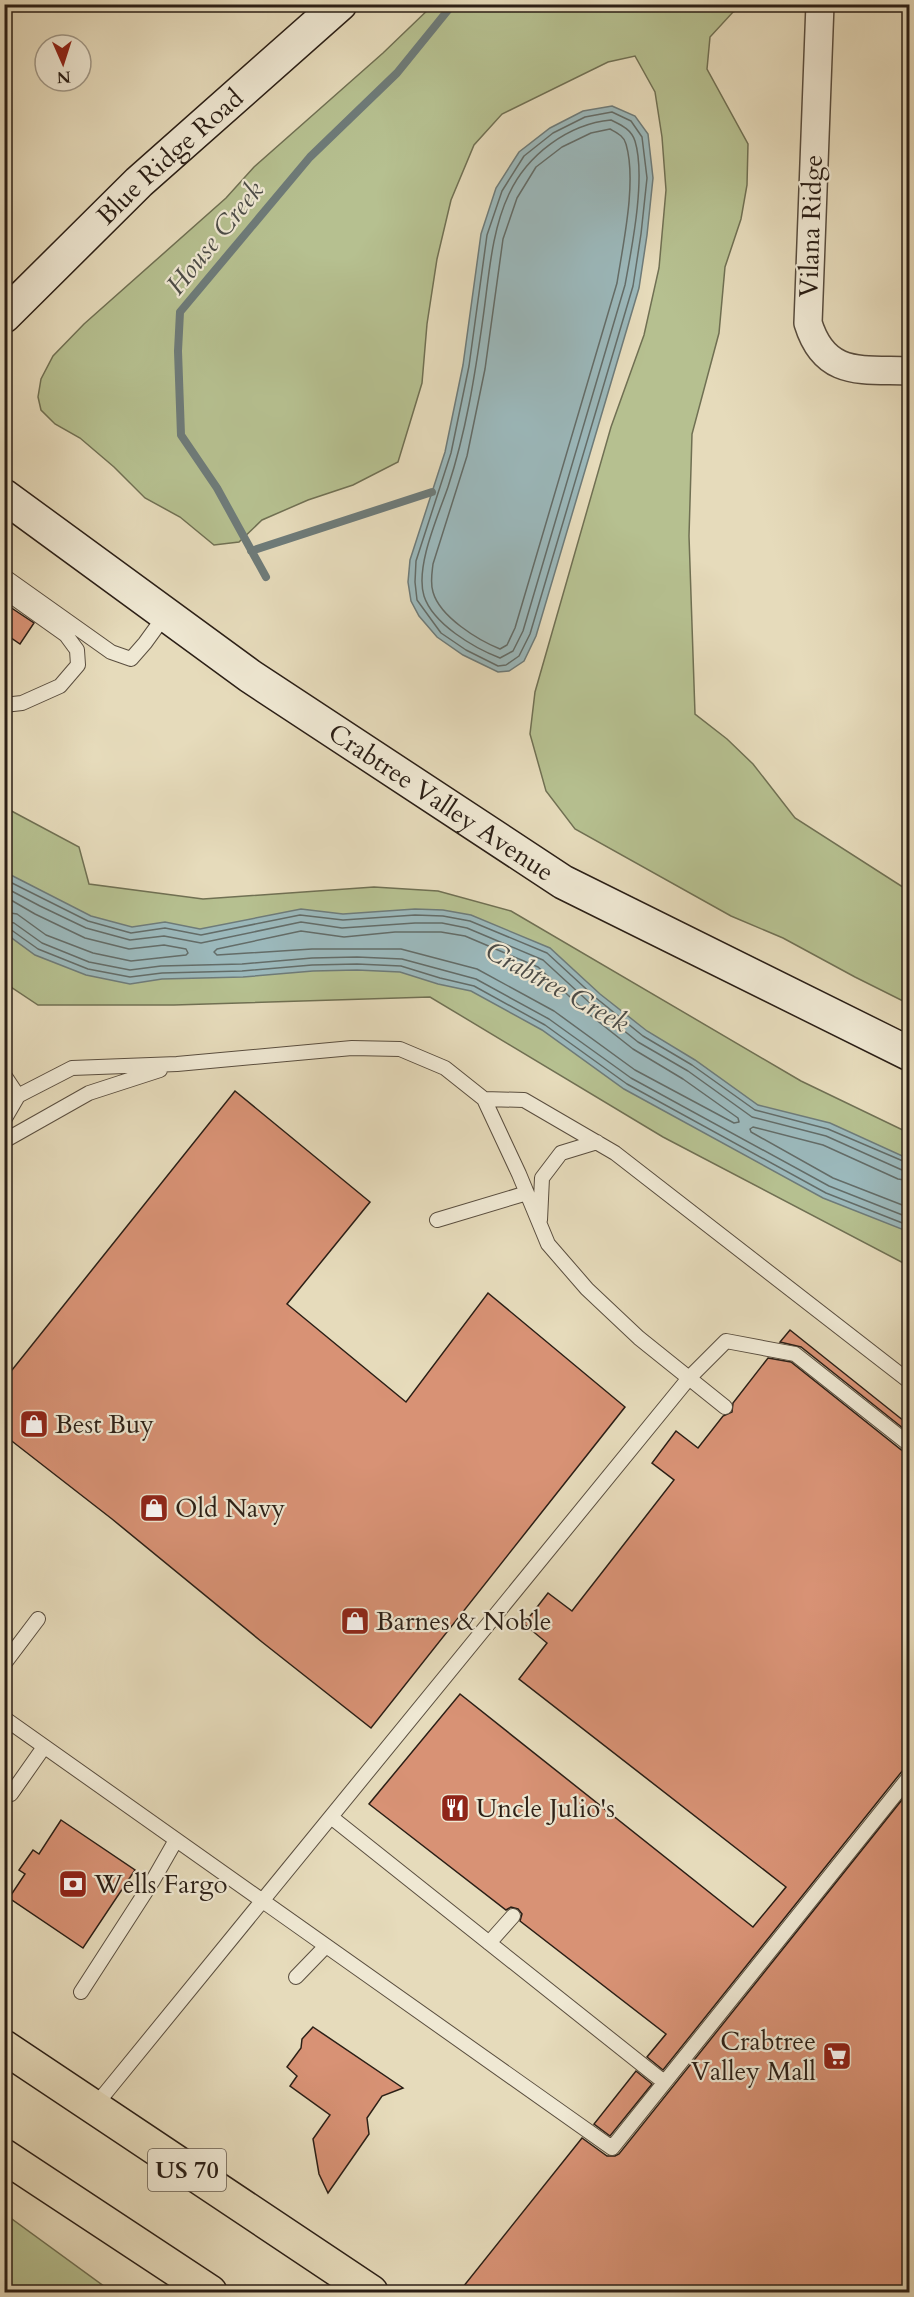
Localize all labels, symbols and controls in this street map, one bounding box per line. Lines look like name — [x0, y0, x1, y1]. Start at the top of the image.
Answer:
north arrow — [33, 33, 93, 93]
text: N — [56, 66, 71, 88]
street label: Blue Ridge Road — [89, 80, 251, 232]
street label: Vilana Ridge — [791, 154, 831, 298]
water label: House Creek — [158, 173, 273, 303]
street label: Crabtree Valley Avenue — [322, 715, 561, 889]
water label: Crabtree Creek — [479, 932, 636, 1042]
place label: Best Buy — [55, 1407, 154, 1442]
shop icon: Best Buy — [18, 1408, 50, 1440]
place label: Old Navy — [175, 1491, 285, 1526]
shop icon: Old Navy — [138, 1492, 170, 1524]
place label: Barnes & Noble — [376, 1604, 552, 1639]
shop icon: Barnes & Noble — [339, 1605, 371, 1637]
place label: Uncle Julio's — [476, 1791, 615, 1826]
restaurant icon: Uncle Julio's — [439, 1792, 471, 1824]
place label: Wells Fargo — [93, 1867, 228, 1902]
bank icon: Wells Fargo — [57, 1868, 89, 1900]
place label: Crabtree Valley Mall — [691, 2024, 816, 2089]
supermarket icon: Crabtree Valley Mall — [821, 2040, 853, 2072]
road number: US 70 — [148, 2149, 226, 2191]

